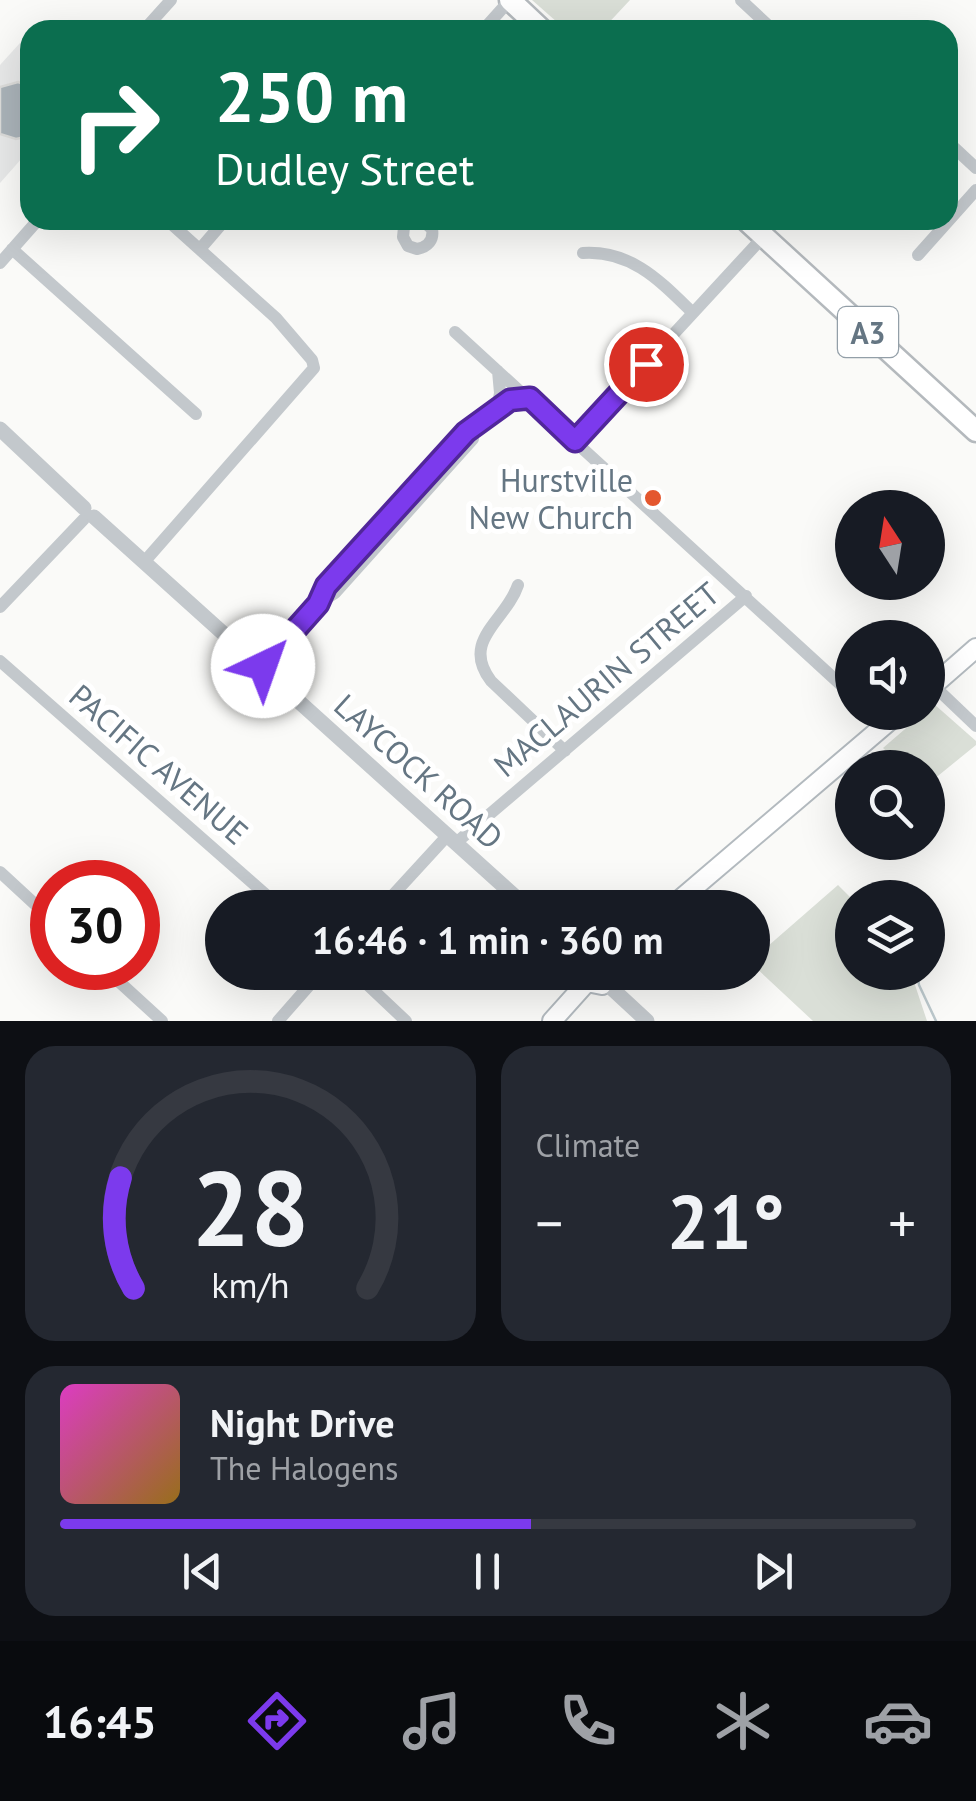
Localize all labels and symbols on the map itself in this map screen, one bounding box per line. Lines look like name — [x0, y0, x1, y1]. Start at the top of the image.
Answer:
road number: A3 — [838, 307, 898, 357]
pin — [604, 322, 689, 407]
place label: Hurstville New Church — [468, 459, 633, 538]
marker: Hurstville New Church — [642, 487, 664, 509]
north arrow — [835, 490, 945, 600]
street label: MACLAURIN STREET — [484, 572, 728, 786]
position arrow — [211, 614, 315, 718]
street label: PACIFIC AVENUE — [61, 675, 257, 853]
street label: LAYCOCK ROAD — [326, 684, 512, 858]
speed limit sign: 30 — [30, 860, 160, 990]

